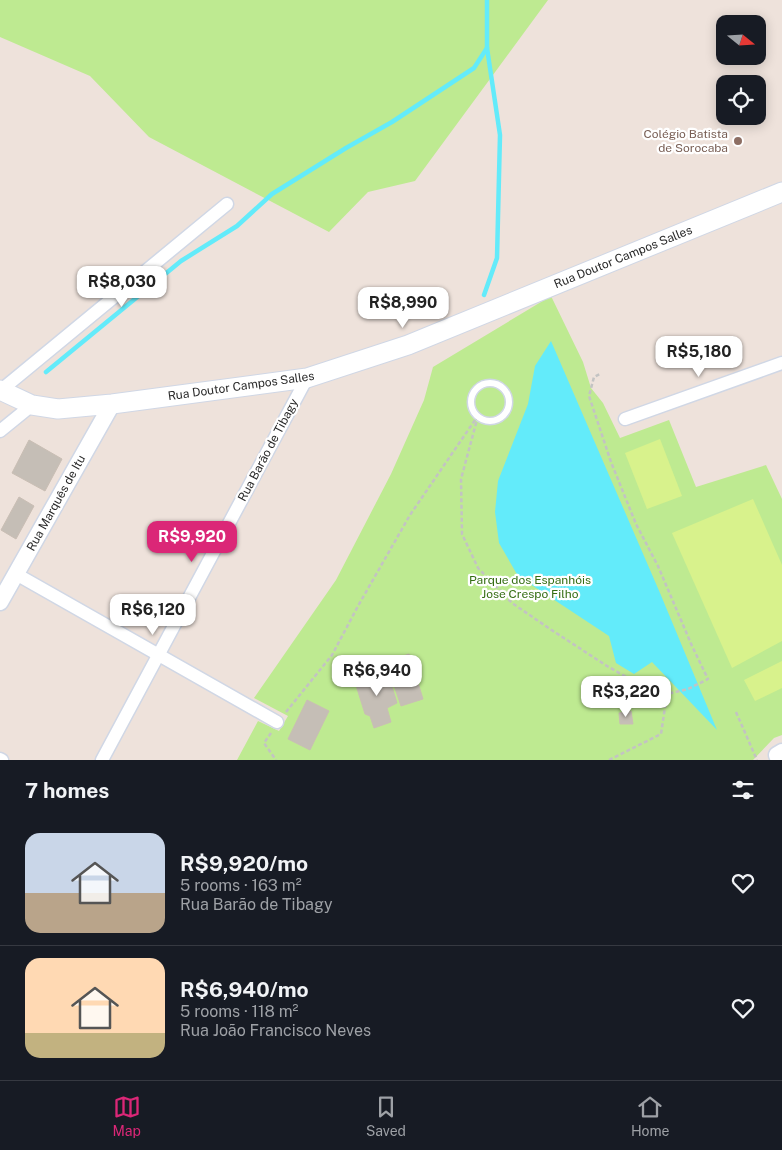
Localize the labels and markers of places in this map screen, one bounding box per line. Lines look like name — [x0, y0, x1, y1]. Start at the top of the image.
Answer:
place label: Colégio Batista de Sorocaba — [644, 127, 728, 155]
marker: Colégio Batista de Sorocaba — [732, 135, 744, 147]
pin: R$8,030 — [76, 266, 168, 308]
pin: R$8,990 — [357, 286, 449, 329]
pin: R$5,180 — [653, 336, 745, 378]
pin: R$9,920 — [146, 520, 238, 563]
pin: R$6,120 — [107, 594, 199, 636]
pin: R$6,940 — [331, 654, 423, 697]
pin: R$3,220 — [580, 676, 672, 718]

